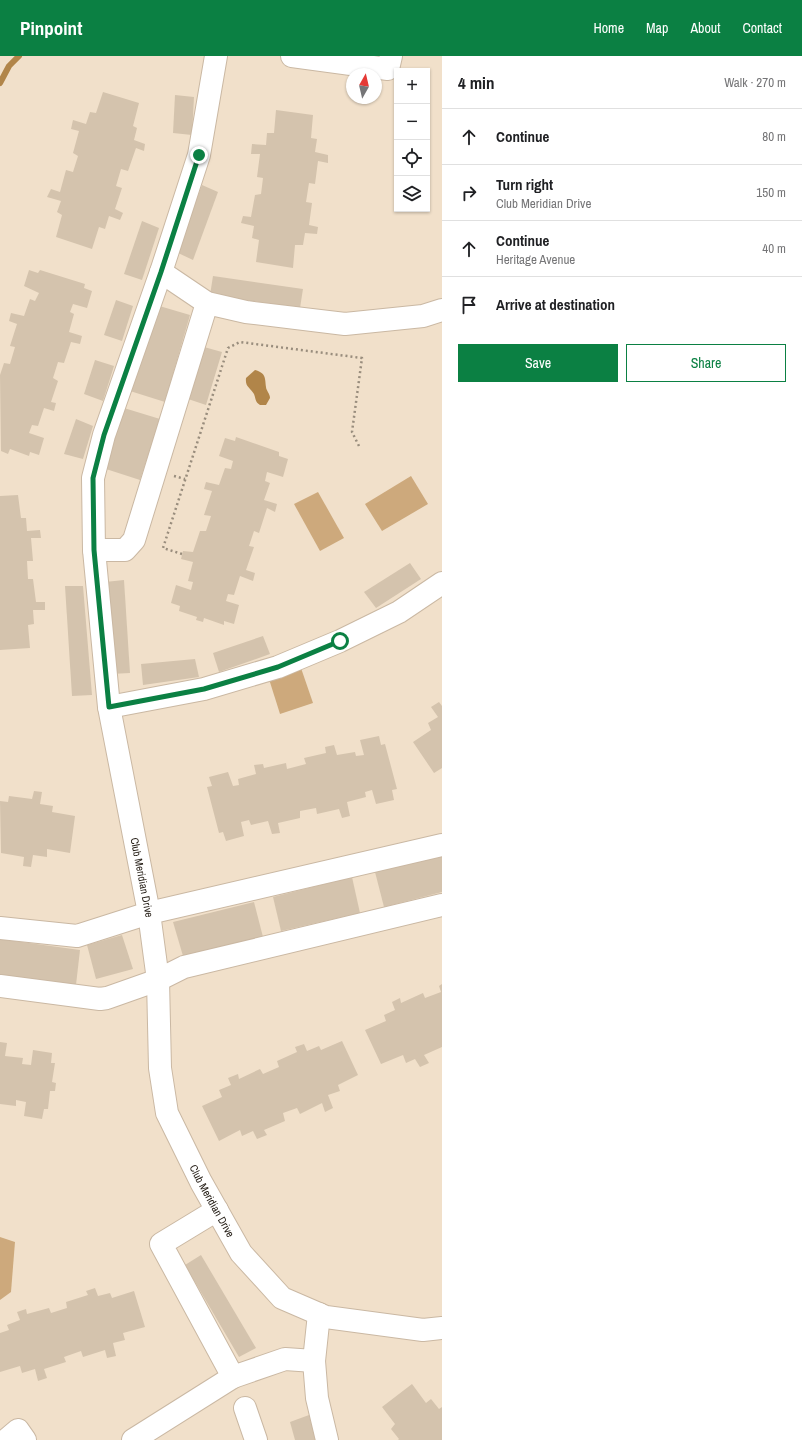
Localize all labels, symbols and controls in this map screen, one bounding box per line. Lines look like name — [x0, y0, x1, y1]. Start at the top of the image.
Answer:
text: Pinpoint — [20, 15, 82, 41]
text: Home — [593, 19, 624, 37]
text: Map — [646, 19, 668, 37]
text: About — [690, 19, 720, 37]
text: Contact — [742, 19, 782, 37]
north arrow — [346, 68, 382, 104]
map controls — [394, 68, 430, 212]
button: + — [394, 68, 430, 104]
text: 4 min — [458, 71, 494, 94]
text: Walk · 270 m — [724, 74, 786, 91]
button: − — [394, 104, 430, 140]
icon: ahead — [458, 126, 480, 148]
text: Continue — [496, 126, 549, 147]
text: 80 m — [762, 128, 786, 145]
button: locate — [394, 140, 430, 176]
route end — [190, 146, 208, 164]
text: Turn right — [496, 174, 553, 195]
button: layers — [394, 176, 430, 212]
icon: right — [458, 182, 480, 204]
text: 150 m — [756, 184, 786, 201]
text: Club Meridian Drive — [496, 195, 591, 212]
text: Continue — [496, 230, 549, 251]
icon: ahead — [458, 238, 480, 260]
text: 40 m — [762, 240, 786, 257]
text: Heritage Avenue — [496, 251, 575, 268]
icon: arrive — [458, 294, 480, 316]
text: Arrive at destination — [496, 294, 615, 315]
button: Save — [458, 344, 618, 382]
button: Share — [626, 344, 786, 382]
route start — [331, 632, 349, 650]
street label: Club Meridian Drive — [128, 837, 157, 918]
street label: Club Meridian Drive — [186, 1162, 238, 1240]

